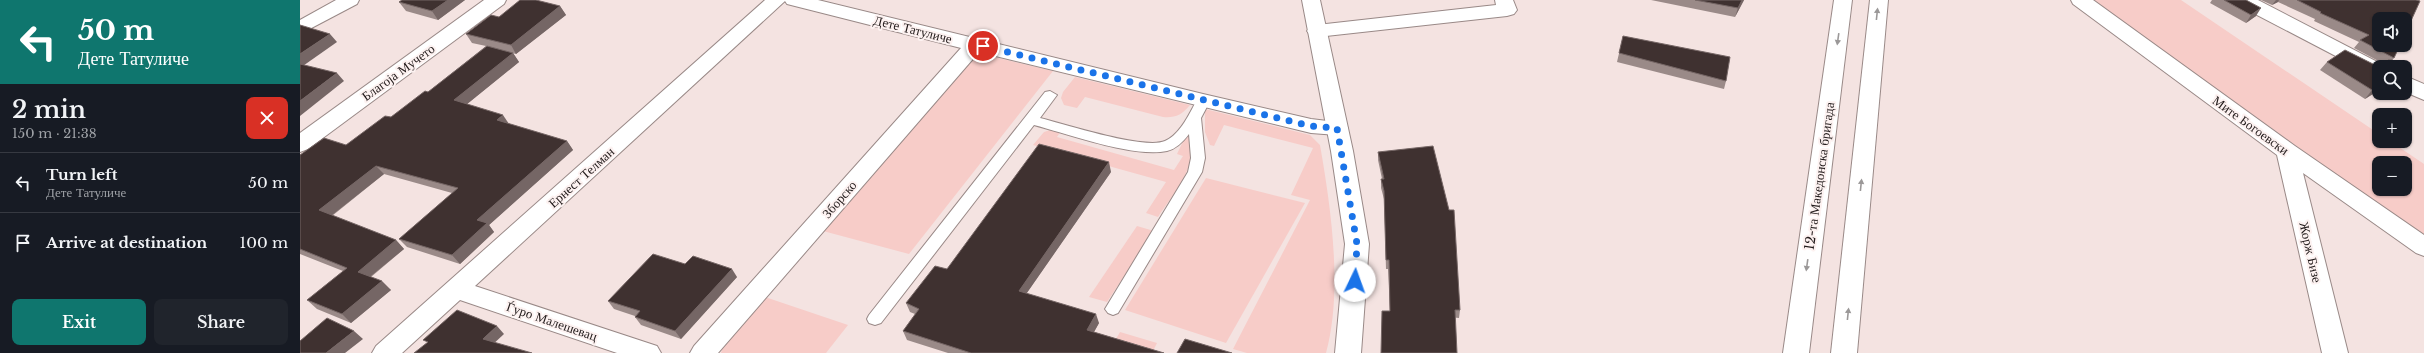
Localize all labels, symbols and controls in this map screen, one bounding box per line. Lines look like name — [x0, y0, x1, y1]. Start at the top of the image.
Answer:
one-way arrow — [1874, 8, 1881, 20]
street label: Дете Татуличе — [872, 12, 954, 47]
map controls — [2372, 12, 2412, 196]
button: sound — [2372, 12, 2412, 52]
text: 50 m — [78, 13, 154, 48]
icon: left — [12, 16, 64, 68]
pin — [966, 29, 1000, 63]
one-way arrow — [1835, 33, 1841, 45]
icon: arrive — [972, 35, 994, 57]
street label: Благоја Мучето — [358, 40, 438, 105]
text: Дете Татуличе — [78, 48, 189, 70]
button: search — [2372, 60, 2412, 100]
street label: Мите Богоевски — [2209, 92, 2292, 159]
text: 2 min — [12, 95, 86, 124]
button: close — [246, 97, 288, 139]
street label: 12-та Македонска бригада — [1801, 101, 1838, 251]
button: + — [2372, 108, 2412, 148]
text: 150 m · 21:38 — [12, 125, 97, 142]
street label: Ернест Телман — [545, 143, 618, 212]
button: − — [2372, 156, 2412, 196]
text: Turn left — [46, 165, 117, 184]
icon: left — [12, 172, 34, 194]
text: 50 m — [248, 173, 288, 192]
street label: Зборско — [819, 177, 860, 222]
one-way arrow — [1857, 179, 1864, 191]
text: Дете Татуличе — [46, 184, 126, 201]
street label: Жорж Бизе — [2295, 220, 2326, 284]
icon: arrive — [12, 232, 34, 254]
text: Arrive at destination — [46, 233, 207, 252]
text: 100 m — [239, 233, 288, 252]
one-way arrow — [1804, 259, 1811, 271]
position arrow — [1334, 260, 1376, 302]
street label: Ѓуро Малешевац — [504, 298, 600, 345]
button: Exit — [12, 299, 146, 345]
button: Share — [154, 299, 288, 345]
one-way arrow — [1845, 308, 1851, 320]

